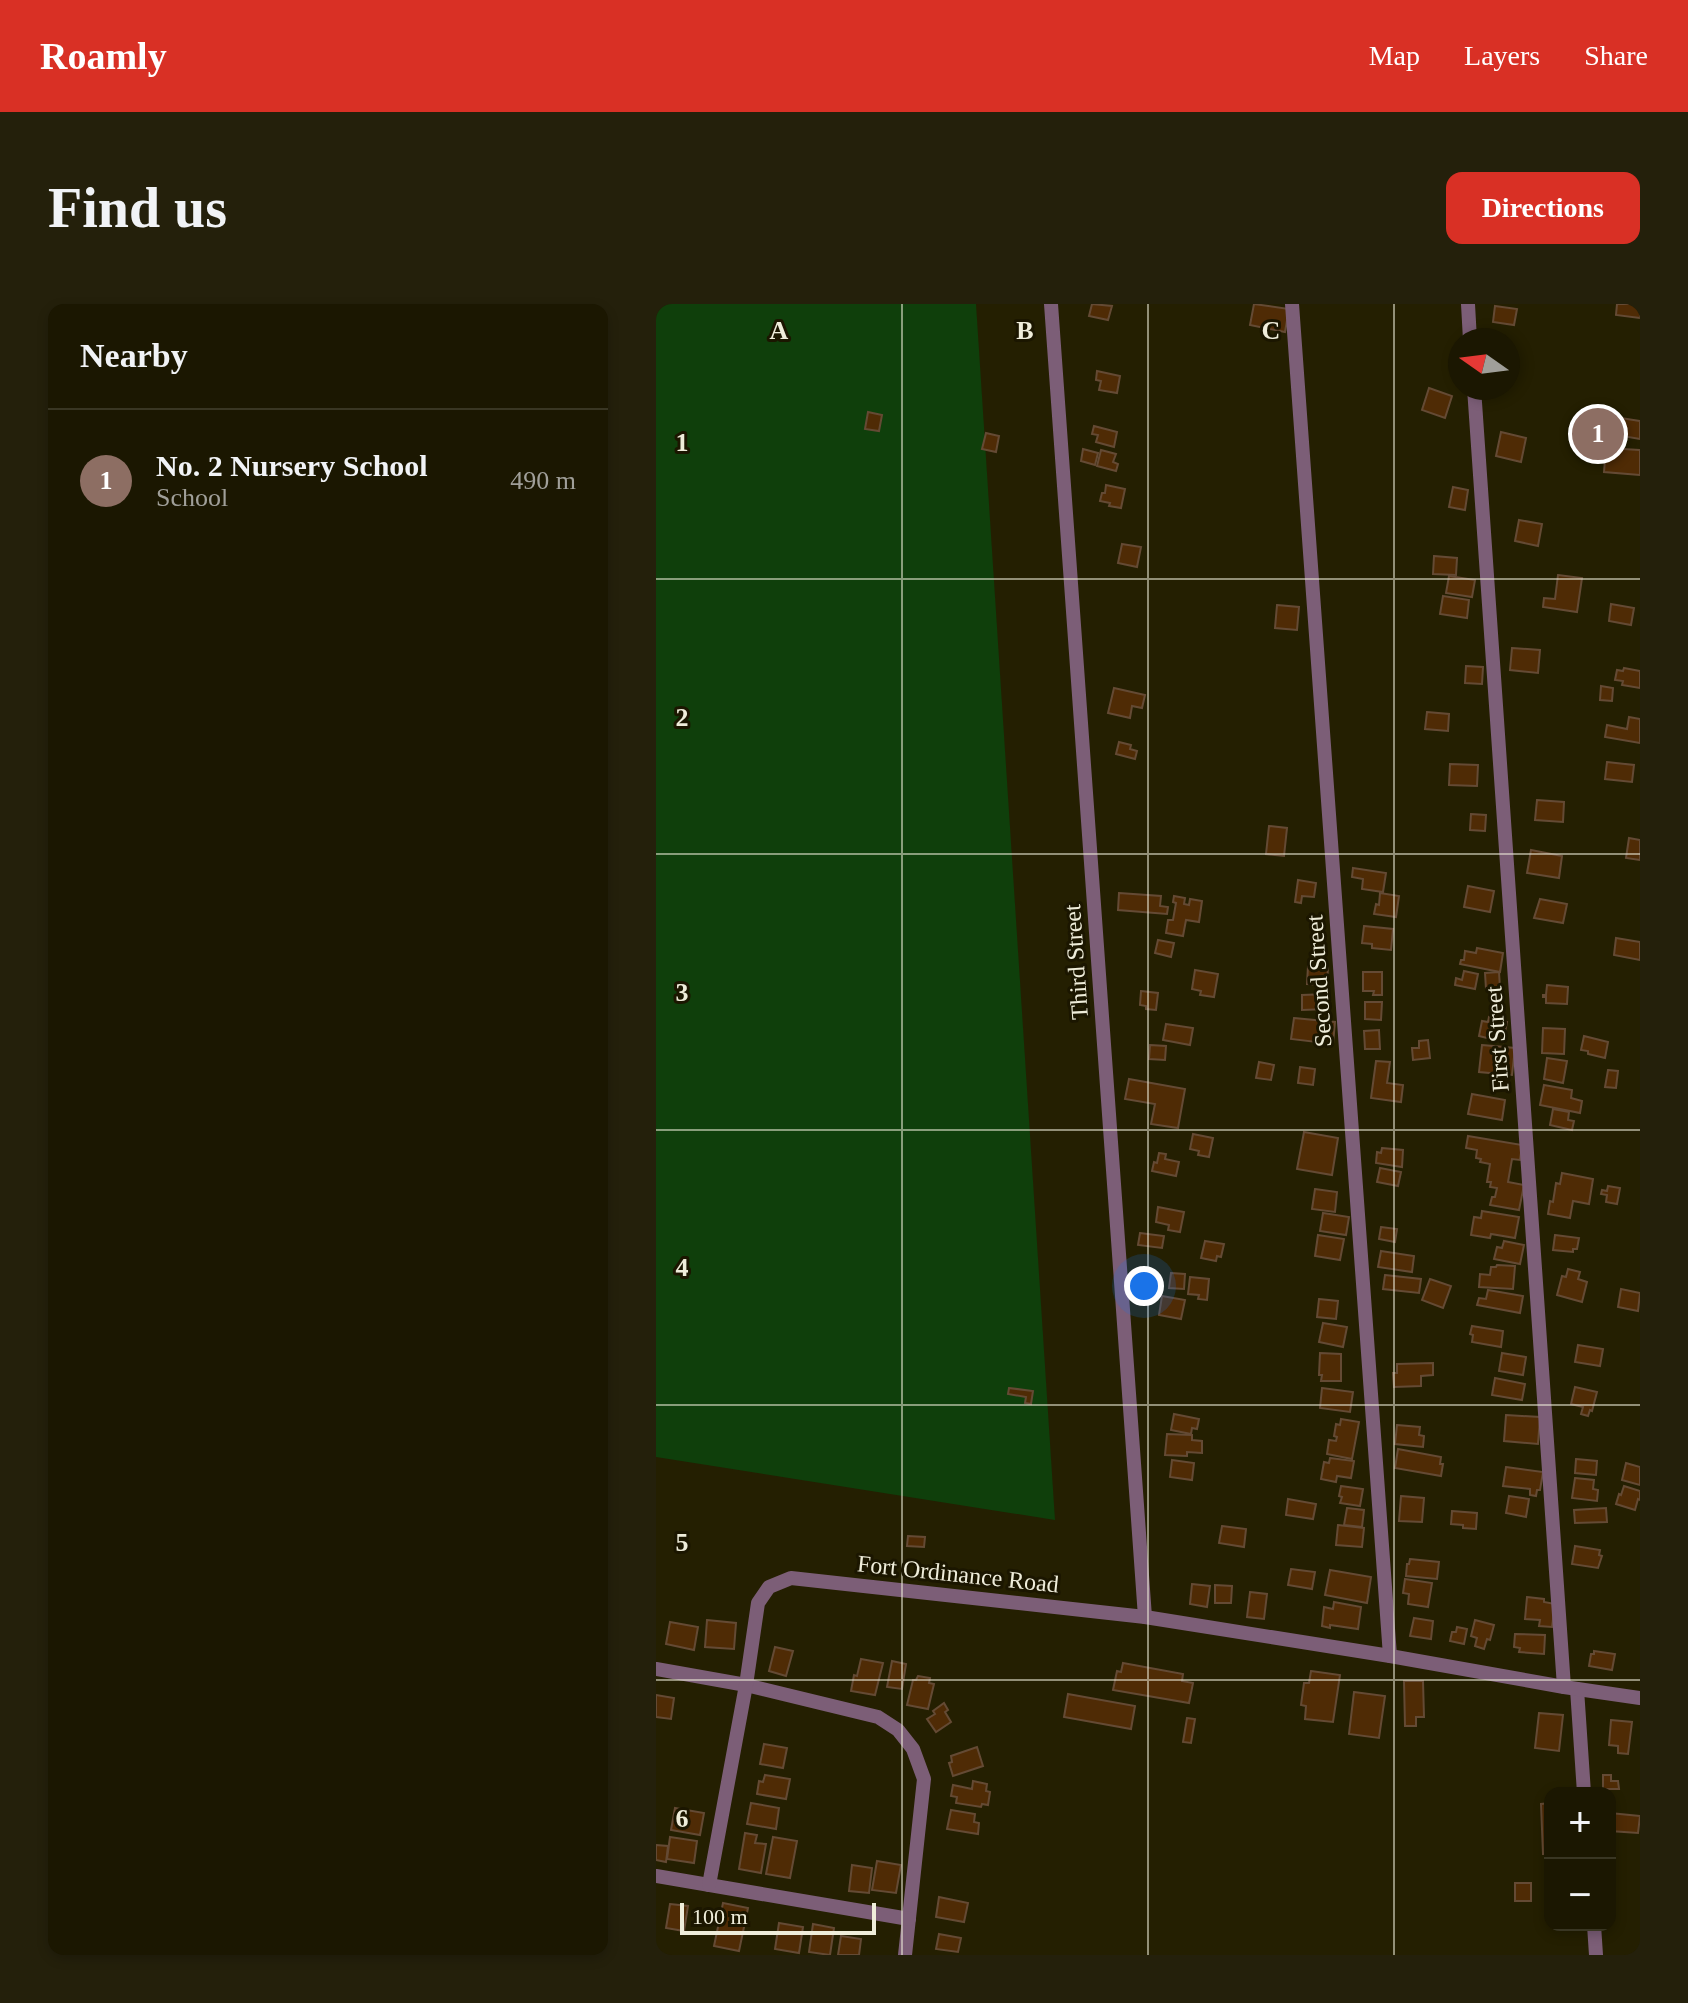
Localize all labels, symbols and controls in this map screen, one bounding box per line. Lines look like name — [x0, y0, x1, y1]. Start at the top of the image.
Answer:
text: Roamly — [40, 35, 167, 77]
text: Map — [1369, 40, 1420, 71]
text: Layers — [1464, 40, 1540, 71]
text: Share — [1584, 40, 1648, 71]
button: Directions — [1446, 172, 1640, 244]
text: Find us — [48, 177, 227, 239]
text: A — [770, 316, 789, 345]
text: B — [1016, 316, 1034, 345]
text: C — [1262, 316, 1280, 345]
north arrow — [1448, 328, 1520, 400]
text: Nearby — [80, 337, 188, 374]
pin: 1 — [1572, 404, 1624, 464]
text: 1 — [676, 428, 689, 457]
text: No. 2 Nursery School — [156, 449, 428, 482]
text: 1 — [100, 466, 113, 495]
text: 490 m — [510, 466, 576, 495]
text: School — [156, 483, 228, 512]
text: 2 — [676, 703, 689, 732]
street label: Third Street — [1059, 903, 1093, 1020]
street label: Second Street — [1301, 914, 1337, 1048]
text: 3 — [676, 978, 689, 1007]
street label: First Street — [1480, 985, 1514, 1093]
text: 4 — [676, 1253, 689, 1282]
your location — [1124, 1266, 1164, 1306]
text: 5 — [676, 1528, 689, 1557]
street label: Fort Ordinance Road — [856, 1550, 1060, 1598]
map controls — [1544, 1787, 1616, 1931]
button: + — [1544, 1787, 1616, 1859]
text: 6 — [676, 1804, 689, 1833]
button: − — [1544, 1859, 1616, 1931]
scale bar — [680, 1899, 876, 1935]
text: 100 m — [692, 1904, 748, 1929]

